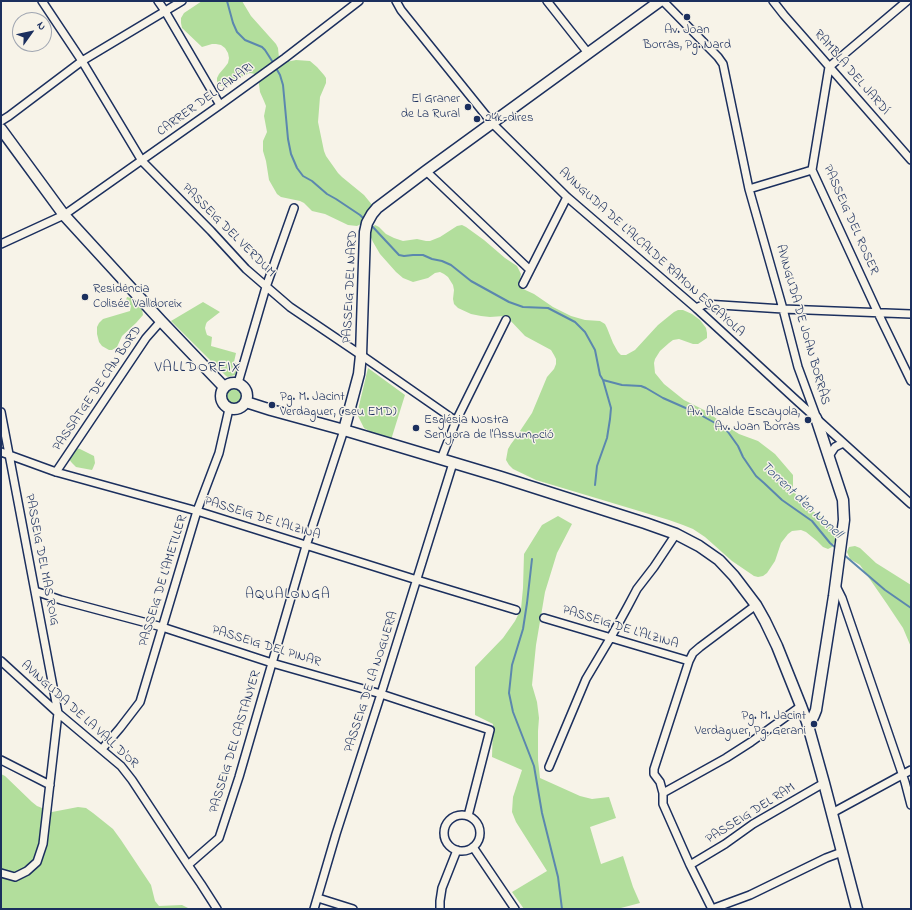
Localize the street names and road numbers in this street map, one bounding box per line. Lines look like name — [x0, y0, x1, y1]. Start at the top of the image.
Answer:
street label: RAMBLA DEL JARDÍ — [810, 27, 892, 119]
street label: CARRER DEL CANARI — [155, 60, 257, 140]
street label: PASSEIG DEL ROSER — [819, 163, 881, 277]
street label: AVINGUDA DE L'ALCALDE RAMON ESCAYOLA — [555, 165, 747, 341]
street label: PASSEIG DEL VERDUM — [178, 181, 278, 281]
street label: PASSEIG DEL NARD — [340, 230, 362, 344]
street label: AVINGUDA DE JOAN BORRÀS — [772, 243, 832, 407]
street label: PASSATGE DE CAN BORD — [50, 324, 146, 454]
street label: PASSEIG DEL MAS ROIG — [21, 493, 61, 627]
street label: PASSEIG DE L'ALZINA — [202, 494, 322, 544]
street label: PASSEIG DE L'AMETLLER — [137, 513, 191, 649]
street label: PASSEIG DE L'ALZINA — [560, 603, 680, 653]
street label: PASSEIG DE LA NOGUERA — [342, 610, 402, 754]
street label: PASSEIG DEL PINAR — [210, 623, 322, 671]
street label: AVINGUDA DE LA VALL D'OR — [17, 658, 141, 772]
street label: PASSEIG DEL CASTANYER — [207, 669, 265, 815]
street label: PASSEIG DEL RAM — [703, 780, 799, 848]

